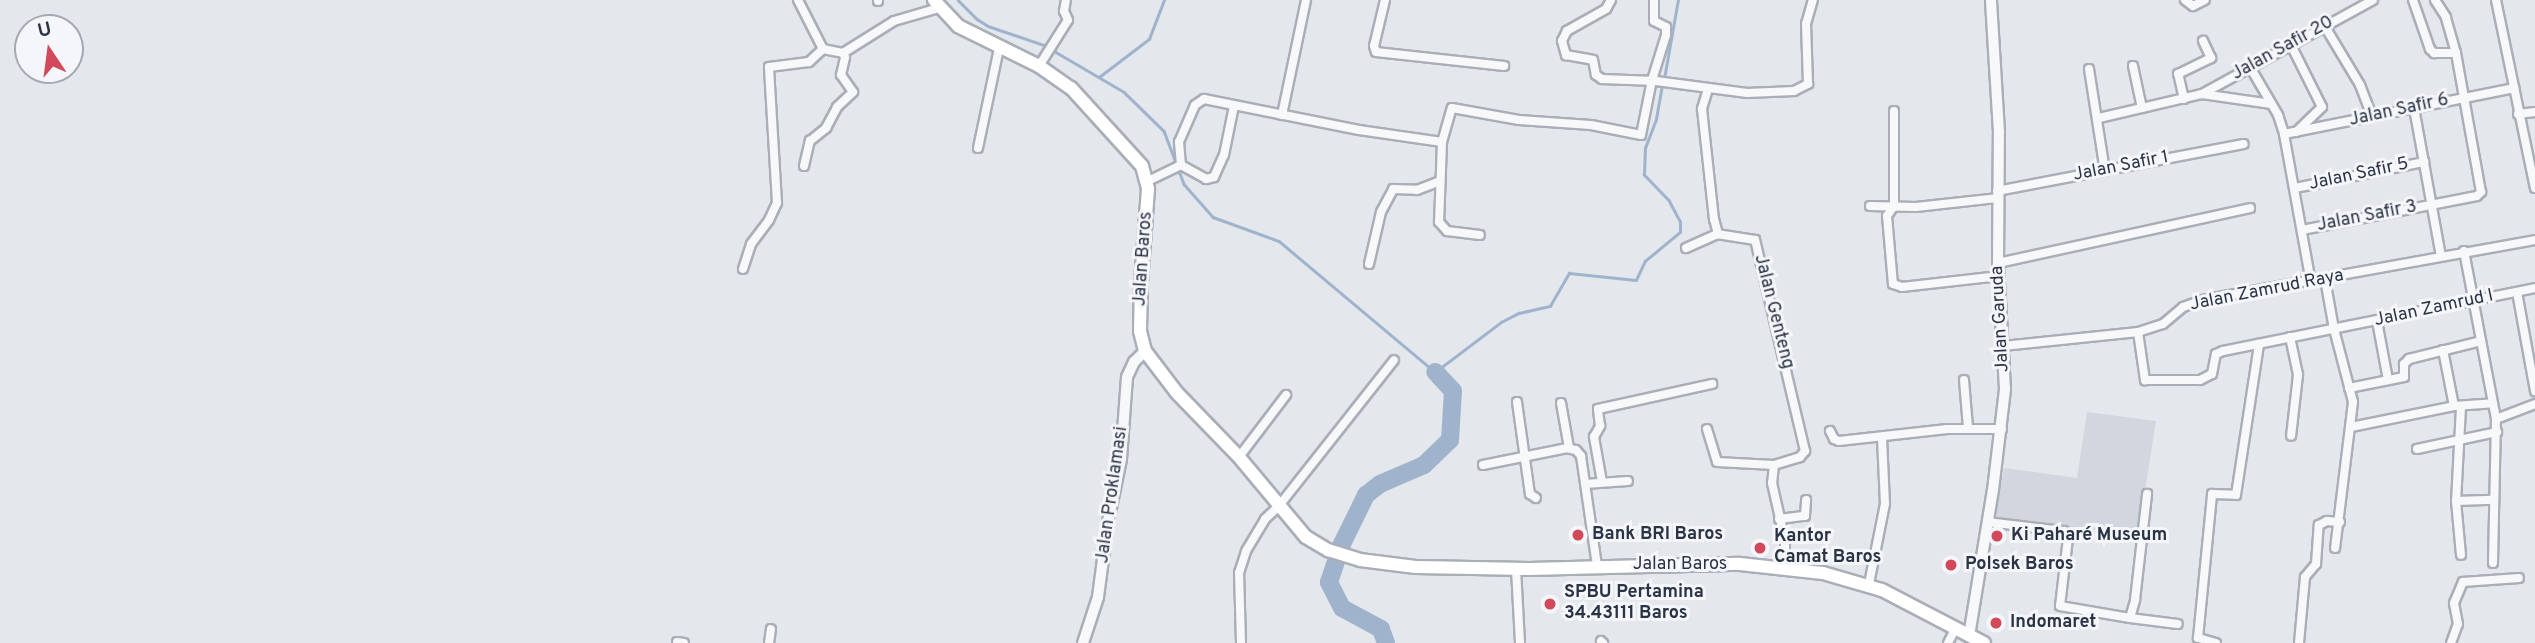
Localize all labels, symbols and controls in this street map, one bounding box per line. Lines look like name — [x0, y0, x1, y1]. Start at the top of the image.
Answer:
street label: Jalan Safir 20 — [2228, 12, 2338, 86]
north arrow — [14, 14, 84, 84]
text: U — [35, 17, 54, 44]
street label: Jalan Safir 6 — [2347, 90, 2451, 132]
street label: Jalan Safir 1 — [2071, 147, 2171, 187]
street label: Jalan Safir 5 — [2307, 154, 2411, 196]
street label: Jalan Safir 3 — [2315, 197, 2419, 237]
street label: Jalan Baros — [1130, 211, 1158, 307]
street label: Jalan Genteng — [1748, 253, 1798, 371]
street label: Jalan Garuda — [1987, 265, 2015, 373]
street label: Jalan Zamrud Raya — [2188, 266, 2346, 316]
street label: Jalan Zamrud I — [2372, 286, 2496, 332]
street label: Jalan Proklamasi — [1093, 425, 1133, 565]
place label: Bank BRI Baros — [1592, 524, 1723, 546]
place label: Ki Paharé Museum — [2011, 525, 2167, 547]
marker: Bank BRI Baros — [1570, 527, 1586, 543]
place label: Kantor Camat Baros — [1774, 527, 1881, 570]
marker: Ki Paharé Museum — [1989, 528, 2005, 544]
marker: Kantor Camat Baros — [1752, 540, 1768, 556]
street label: Jalan Baros — [1633, 554, 1727, 576]
place label: Polsek Baros — [1965, 554, 2074, 576]
marker: Polsek Baros — [1943, 557, 1959, 573]
place label: SPBU Pertamina 34.43111 Baros — [1564, 583, 1704, 626]
marker: SPBU Pertamina 34.43111 Baros — [1542, 596, 1558, 612]
place label: Indomaret — [2010, 612, 2096, 634]
marker: Indomaret — [1988, 615, 2004, 631]

